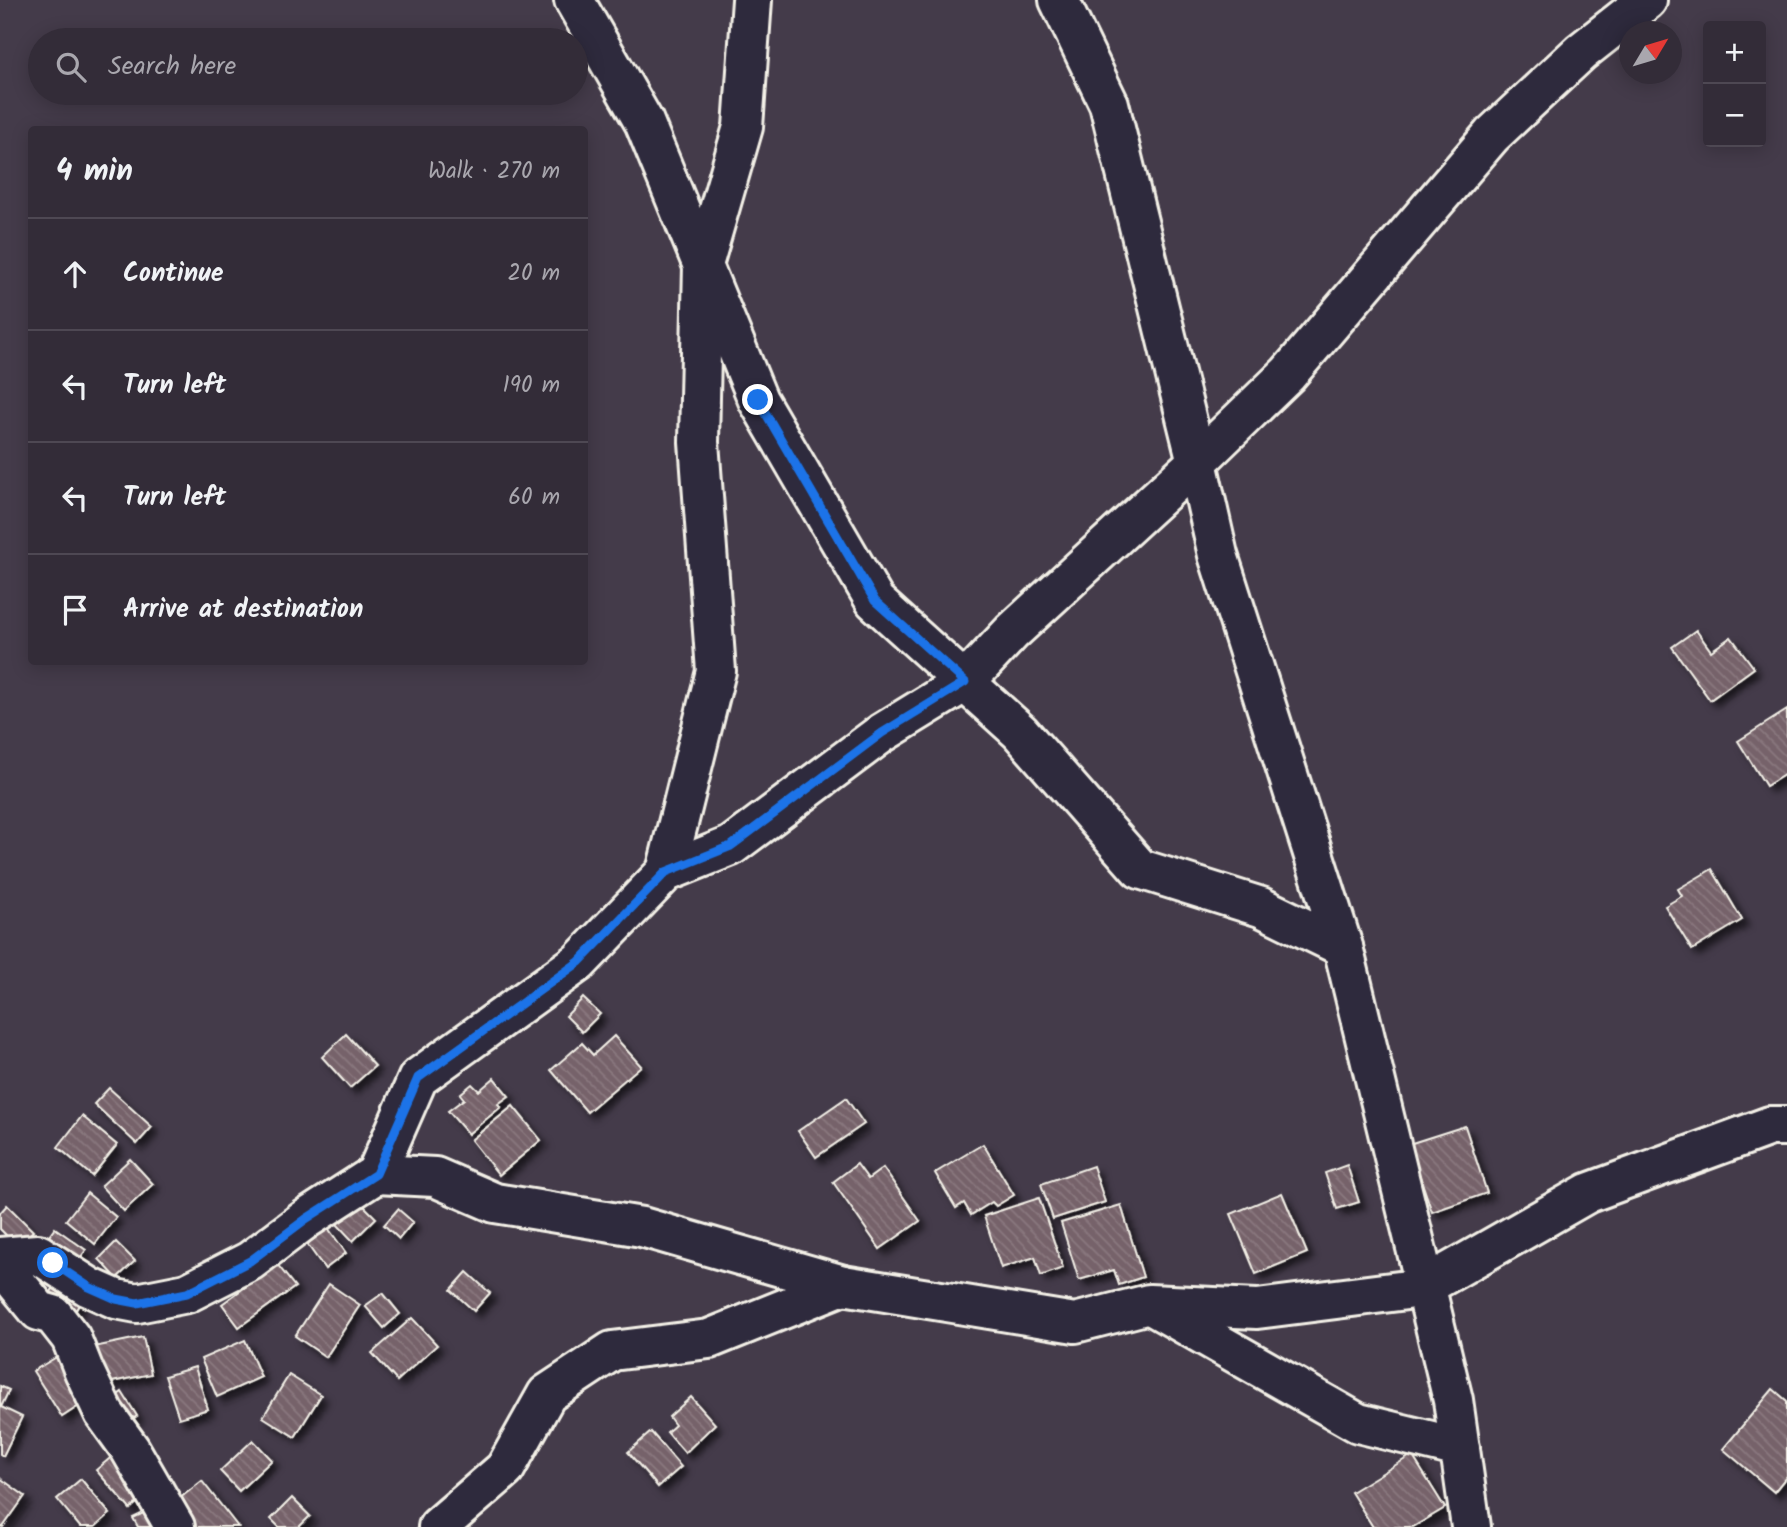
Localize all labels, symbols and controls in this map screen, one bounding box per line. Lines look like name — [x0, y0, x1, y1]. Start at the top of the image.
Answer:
north arrow — [1619, 21, 1682, 84]
map controls — [1703, 21, 1766, 147]
button: + — [1703, 21, 1766, 84]
search box — [28, 28, 588, 105]
text: Search here — [108, 46, 236, 88]
icon: search — [52, 48, 90, 86]
button: − — [1703, 84, 1766, 147]
text: 4 min — [56, 148, 133, 196]
text: Walk · 270 m — [428, 154, 560, 190]
text: Continue — [123, 253, 224, 295]
icon: ahead — [56, 255, 94, 293]
text: 20 m — [508, 256, 560, 292]
text: Turn left — [123, 365, 226, 407]
icon: left — [56, 367, 94, 405]
text: 190 m — [503, 368, 560, 404]
route end — [742, 384, 773, 415]
text: Turn left — [123, 477, 226, 519]
icon: left — [56, 479, 94, 517]
text: 60 m — [508, 480, 560, 516]
text: Arrive at destination — [123, 589, 363, 631]
icon: arrive — [56, 591, 94, 629]
route start — [37, 1247, 68, 1278]

